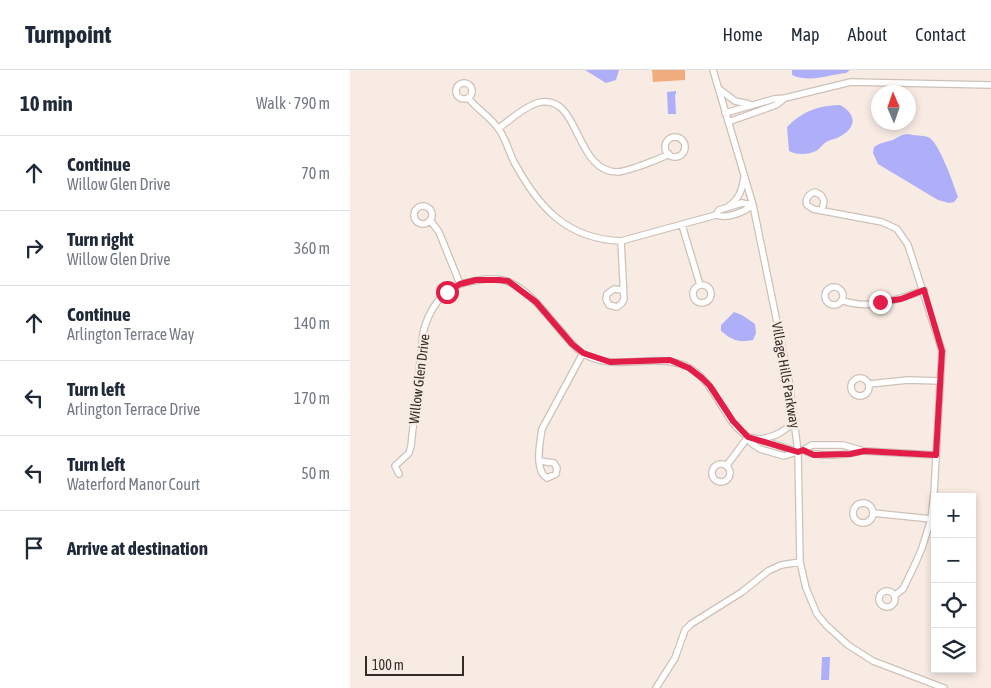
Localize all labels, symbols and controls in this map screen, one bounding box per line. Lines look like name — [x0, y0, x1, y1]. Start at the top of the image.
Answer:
text: Turnpoint — [25, 21, 111, 48]
text: Home — [723, 24, 763, 45]
text: Map — [791, 24, 820, 45]
text: About — [848, 24, 887, 45]
text: Contact — [915, 24, 966, 45]
north arrow — [871, 85, 916, 130]
text: 10 min — [20, 91, 73, 115]
text: Walk · 790 m — [256, 94, 330, 112]
text: Continue — [67, 153, 131, 175]
icon: ahead — [20, 159, 48, 187]
text: 70 m — [301, 164, 330, 182]
text: Willow Glen Drive — [67, 175, 171, 193]
text: Turn right — [67, 228, 134, 250]
icon: right — [20, 234, 48, 262]
text: 360 m — [294, 239, 330, 257]
text: Willow Glen Drive — [67, 250, 171, 268]
route start — [436, 281, 459, 304]
route end — [869, 291, 892, 314]
text: Continue — [67, 303, 131, 325]
icon: ahead — [20, 309, 48, 337]
text: 140 m — [294, 314, 330, 332]
street label: Village Hills Parkway — [769, 321, 803, 430]
text: Arlington Terrace Way — [67, 325, 194, 343]
street label: Willow Glen Drive — [406, 333, 432, 425]
text: Turn left — [67, 378, 125, 400]
icon: left — [20, 384, 48, 412]
text: 170 m — [294, 389, 330, 407]
text: Arlington Terrace Drive — [67, 400, 200, 418]
text: Turn left — [67, 453, 125, 475]
icon: left — [20, 459, 48, 487]
text: 50 m — [301, 464, 330, 482]
text: Waterford Manor Court — [67, 475, 200, 493]
map controls — [931, 493, 976, 673]
button: + — [931, 493, 976, 538]
icon: arrive — [20, 534, 48, 562]
text: Arrive at destination — [67, 537, 208, 559]
button: − — [931, 538, 976, 583]
button: locate — [931, 583, 976, 628]
button: layers — [931, 628, 976, 673]
scale bar — [365, 653, 464, 676]
text: 100 m — [372, 657, 404, 673]

